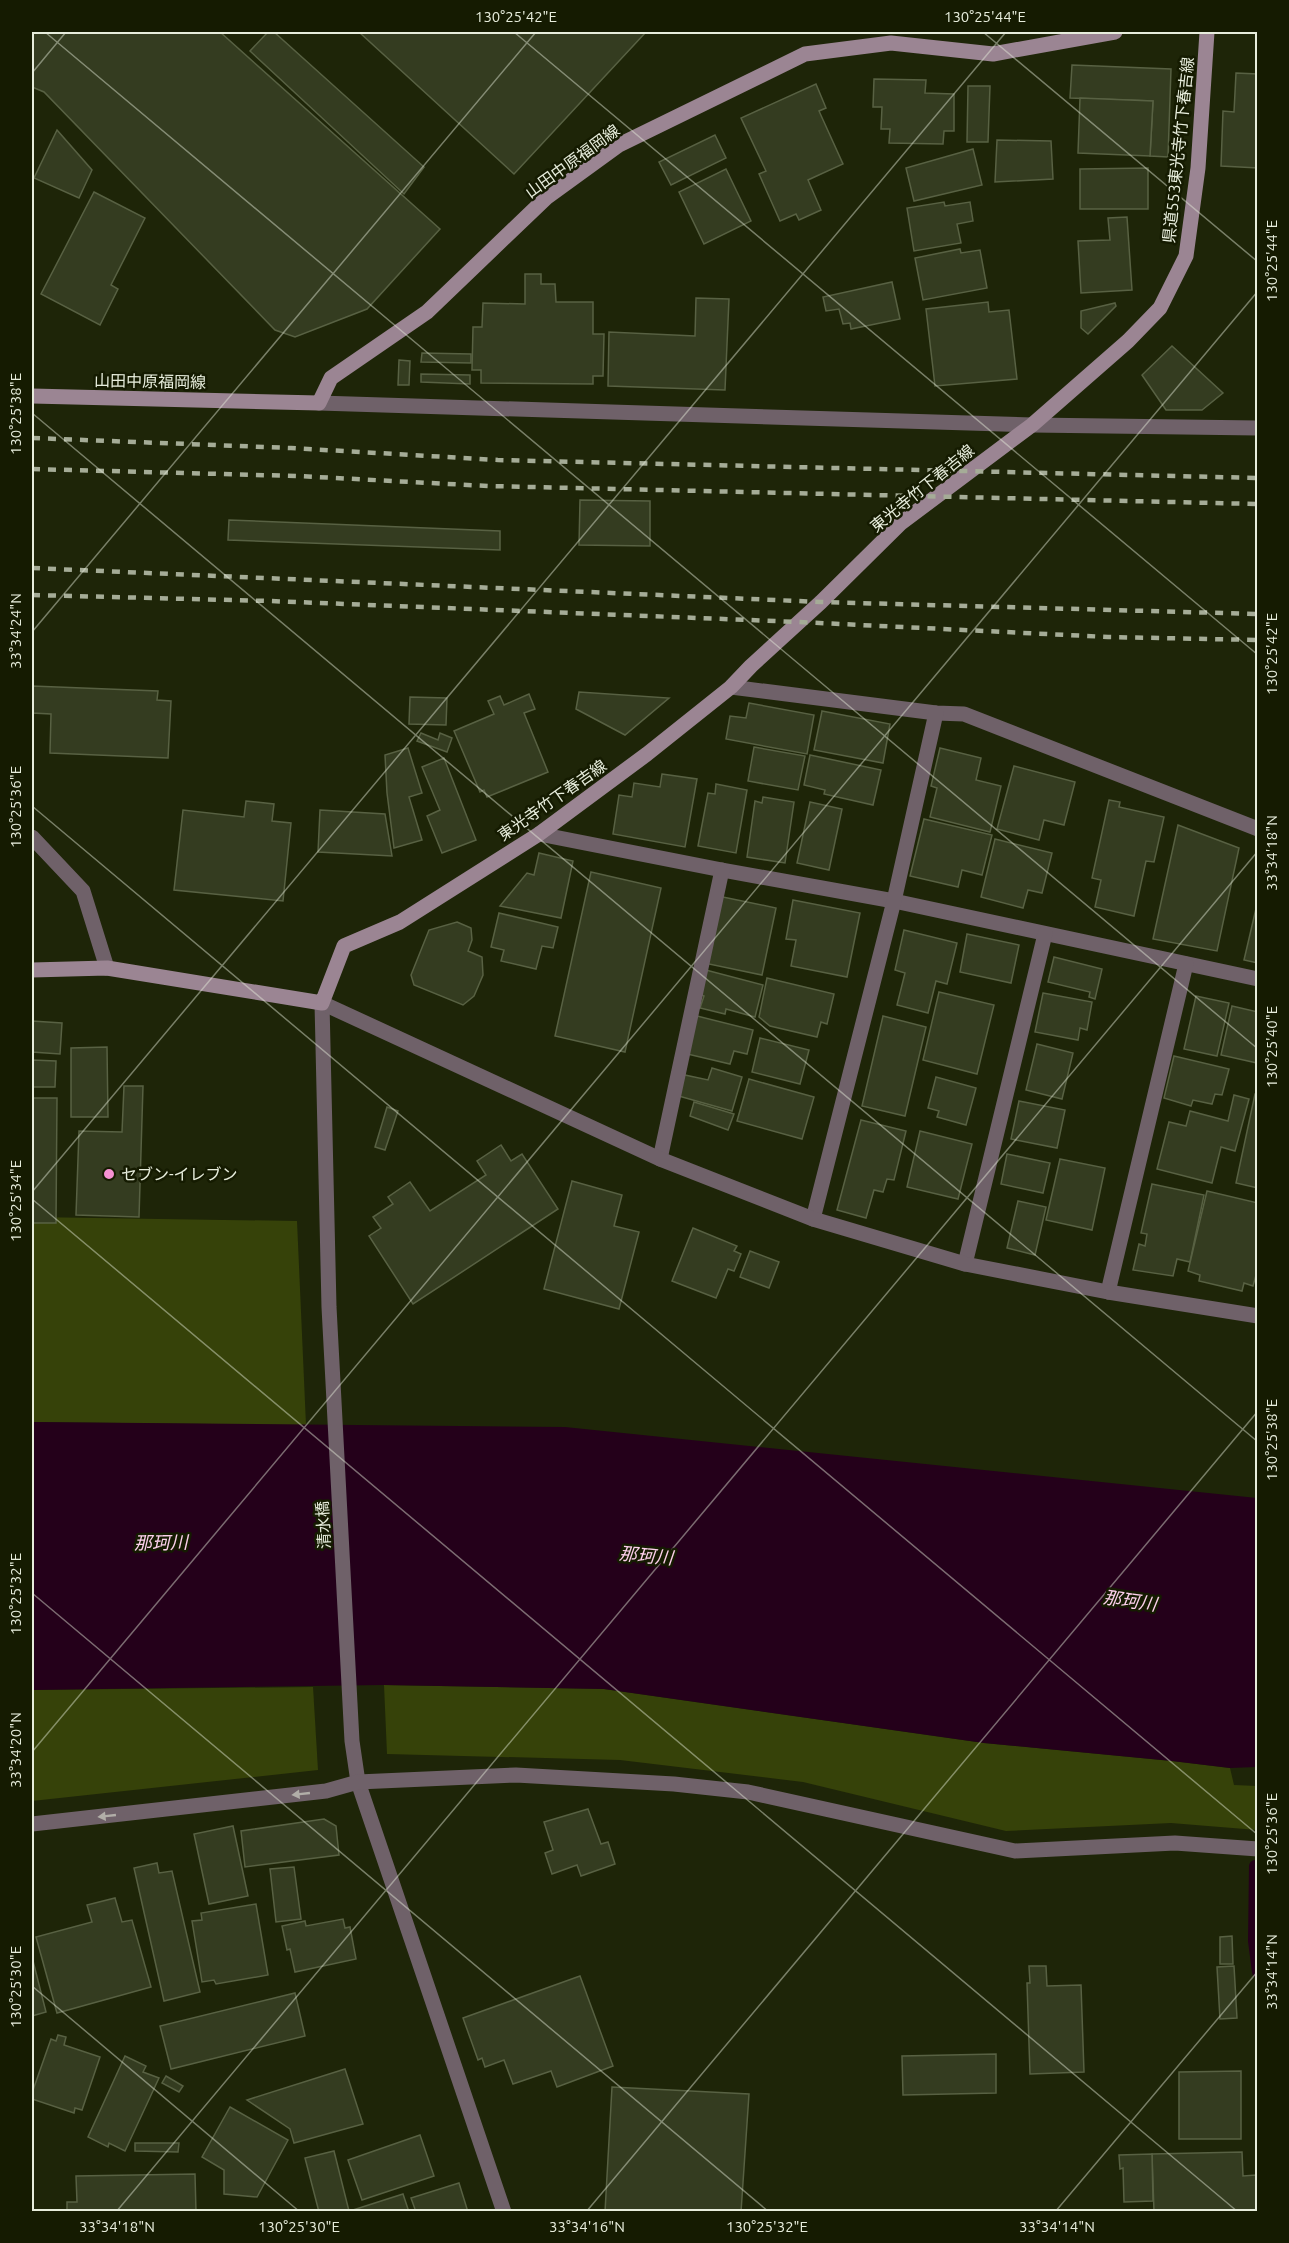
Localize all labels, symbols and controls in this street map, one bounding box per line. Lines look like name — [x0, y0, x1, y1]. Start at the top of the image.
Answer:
text: 130°25'42"E — [475, 8, 557, 25]
text: 130°25'44"E — [944, 8, 1026, 25]
street label: 県道553東光寺竹下春吉線 — [1159, 56, 1197, 244]
street label: 山田中原福岡線 — [521, 121, 623, 201]
text: 130°25'44"E — [1263, 220, 1280, 302]
street label: 山田中原福岡線 — [94, 371, 206, 391]
text: 130°25'38"E — [7, 373, 24, 455]
street label: 東光寺竹下春吉線 — [867, 441, 977, 535]
text: 33°34'24"N — [7, 593, 24, 669]
text: 130°25'42"E — [1263, 613, 1280, 695]
street label: 東光寺竹下春吉線 — [494, 756, 610, 844]
text: 130°25'36"E — [7, 766, 24, 848]
text: 33°34'18"N — [1263, 815, 1280, 891]
text: 130°25'40"E — [1263, 1006, 1280, 1088]
text: 130°25'34"E — [7, 1160, 24, 1242]
place label: セブン-イレブン — [121, 1165, 238, 1183]
marker: セブン-イレブン — [102, 1167, 116, 1181]
text: 130°25'38"E — [1263, 1399, 1280, 1481]
street label: 清水橋 — [313, 1501, 333, 1549]
water label: 那珂川 — [134, 1531, 190, 1552]
water label: 那珂川 — [618, 1543, 676, 1567]
text: 130°25'32"E — [7, 1553, 24, 1635]
water label: 那珂川 — [1102, 1586, 1160, 1614]
text: 33°34'20"N — [7, 1712, 24, 1788]
one-way arrow — [291, 1789, 310, 1799]
text: 130°25'36"E — [1263, 1793, 1280, 1875]
one-way arrow — [97, 1811, 116, 1820]
text: 33°34'14"N — [1263, 1934, 1280, 2010]
text: 130°25'30"E — [7, 1946, 24, 2028]
text: 33°34'18"N — [79, 2218, 155, 2235]
text: 130°25'30"E — [258, 2218, 340, 2235]
text: 33°34'16"N — [549, 2218, 625, 2235]
text: 130°25'32"E — [726, 2218, 808, 2235]
text: 33°34'14"N — [1019, 2218, 1095, 2235]

